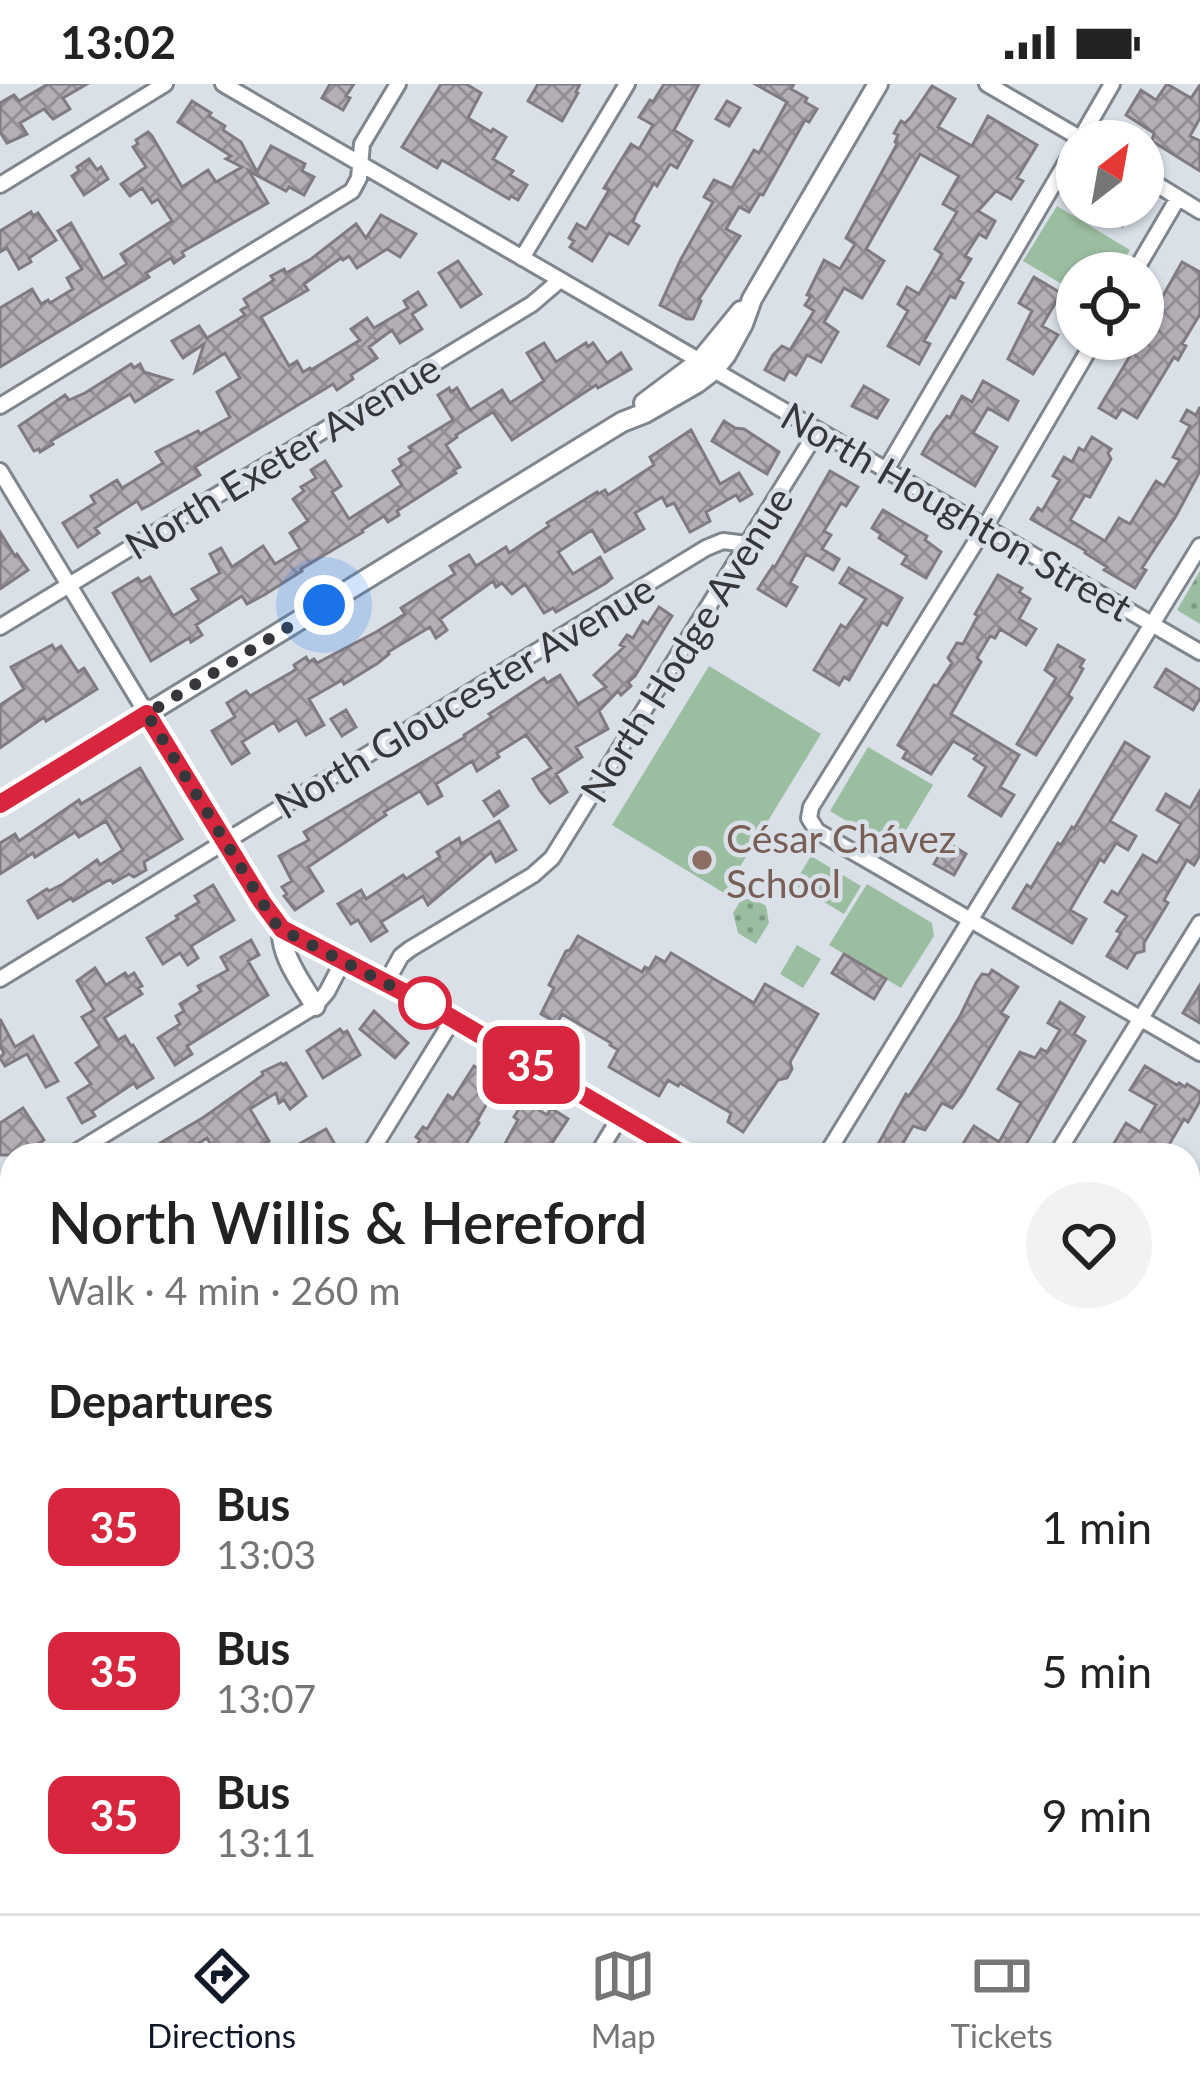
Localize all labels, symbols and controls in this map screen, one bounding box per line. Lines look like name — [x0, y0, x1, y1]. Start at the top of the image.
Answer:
text: 13:02 — [60, 15, 176, 69]
north arrow — [1056, 120, 1164, 228]
map controls — [1056, 120, 1164, 360]
button: locate — [1056, 252, 1164, 360]
street label: North Exeter Avenue — [117, 344, 447, 568]
street label: North Houghton Street — [774, 392, 1140, 630]
street label: North Hodge Avenue — [570, 478, 802, 810]
street label: North Gloucester Avenue — [266, 565, 662, 827]
your location — [294, 575, 354, 635]
place label: César Chávez School — [726, 815, 956, 906]
marker: César Chávez School — [689, 847, 715, 873]
unlabelled marker — [400, 978, 450, 1028]
line badge: 35 — [477, 1026, 585, 1104]
text: 35 — [507, 1040, 555, 1090]
button: heart — [1026, 1182, 1152, 1308]
text: North Willis & Hereford — [48, 1188, 647, 1256]
text: Walk · 4 min · 260 m — [48, 1267, 401, 1313]
text: Departures — [48, 1374, 273, 1428]
text: Bus — [216, 1477, 290, 1531]
text: 1 min — [1041, 1500, 1152, 1554]
text: 35 — [90, 1502, 138, 1552]
text: 13:03 — [216, 1531, 316, 1577]
text: Bus — [216, 1621, 290, 1675]
text: 5 min — [1041, 1644, 1152, 1698]
text: 35 — [90, 1646, 138, 1696]
text: 13:07 — [216, 1675, 316, 1721]
text: Bus — [216, 1765, 290, 1819]
text: 9 min — [1041, 1788, 1152, 1842]
text: 35 — [90, 1790, 138, 1840]
text: 13:11 — [216, 1819, 316, 1865]
tab: Directions — [147, 1943, 296, 2055]
tab: Map — [590, 1943, 656, 2055]
tab: Tickets — [951, 1943, 1053, 2055]

